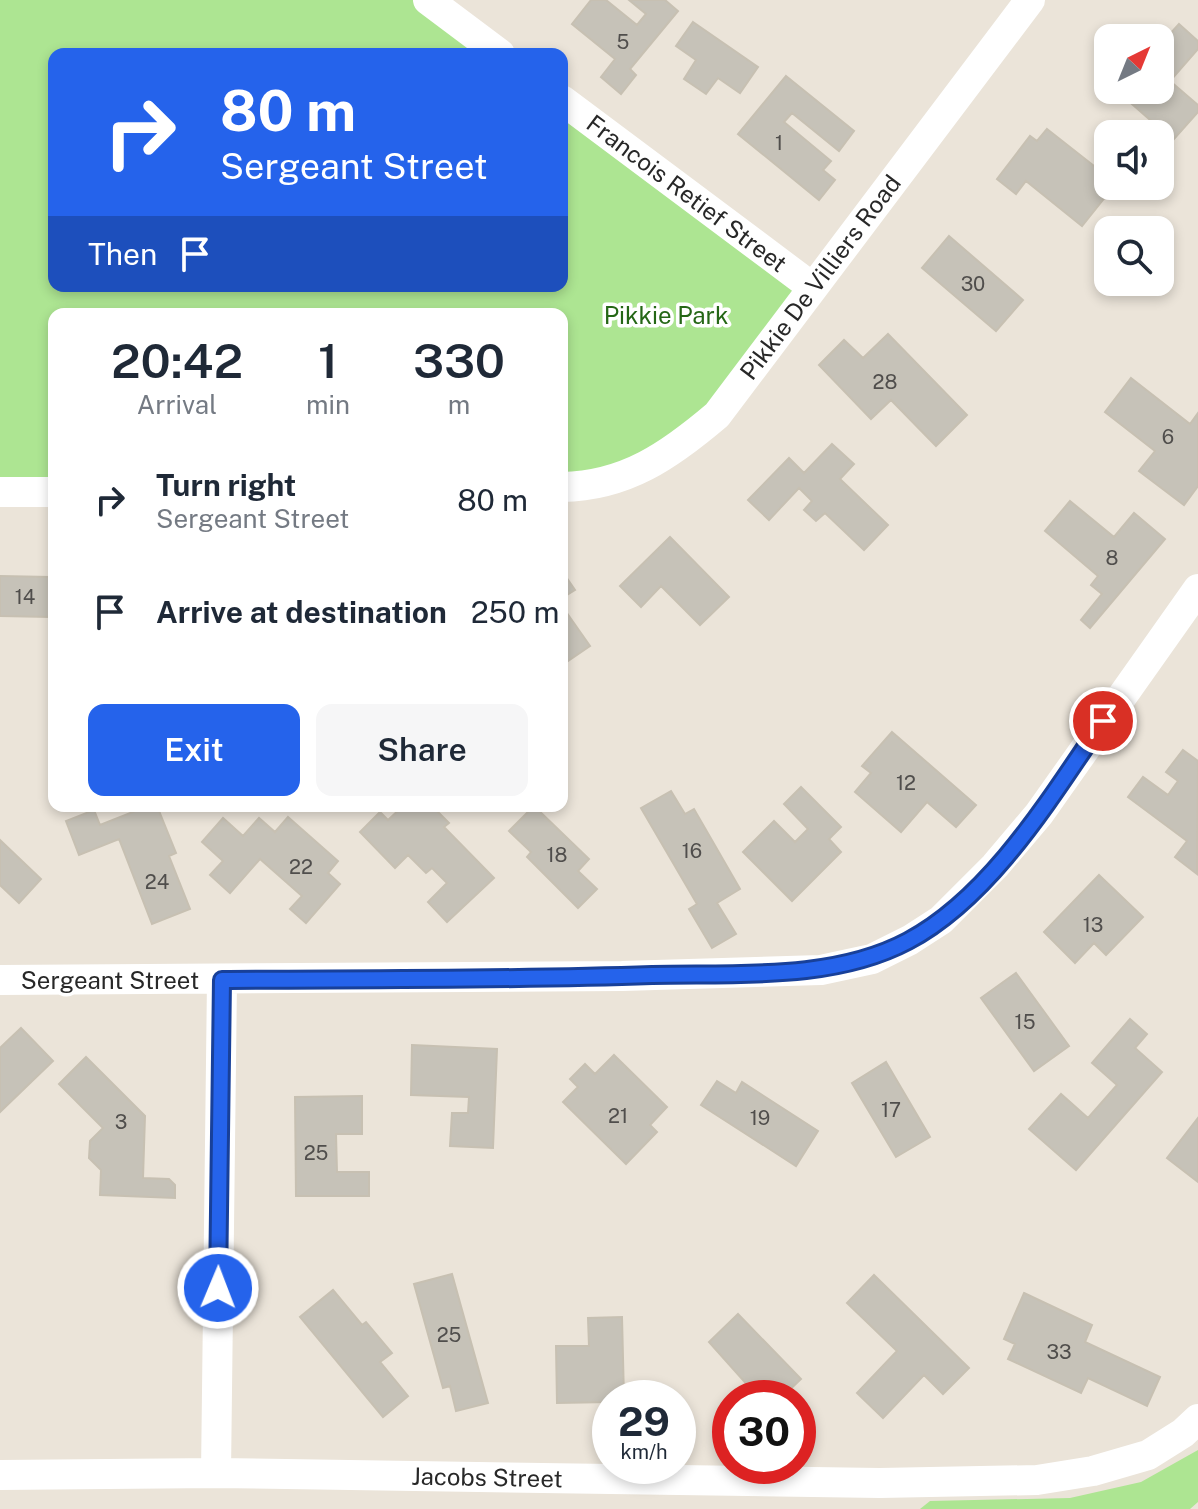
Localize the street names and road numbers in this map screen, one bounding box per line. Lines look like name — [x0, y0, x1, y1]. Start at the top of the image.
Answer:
street label: Francois Retief Street — [581, 109, 793, 277]
street label: Pikkie De Villiers Road — [734, 169, 906, 385]
street label: Sergeant Street — [21, 966, 199, 994]
street label: Jacobs Street — [411, 1462, 563, 1492]

